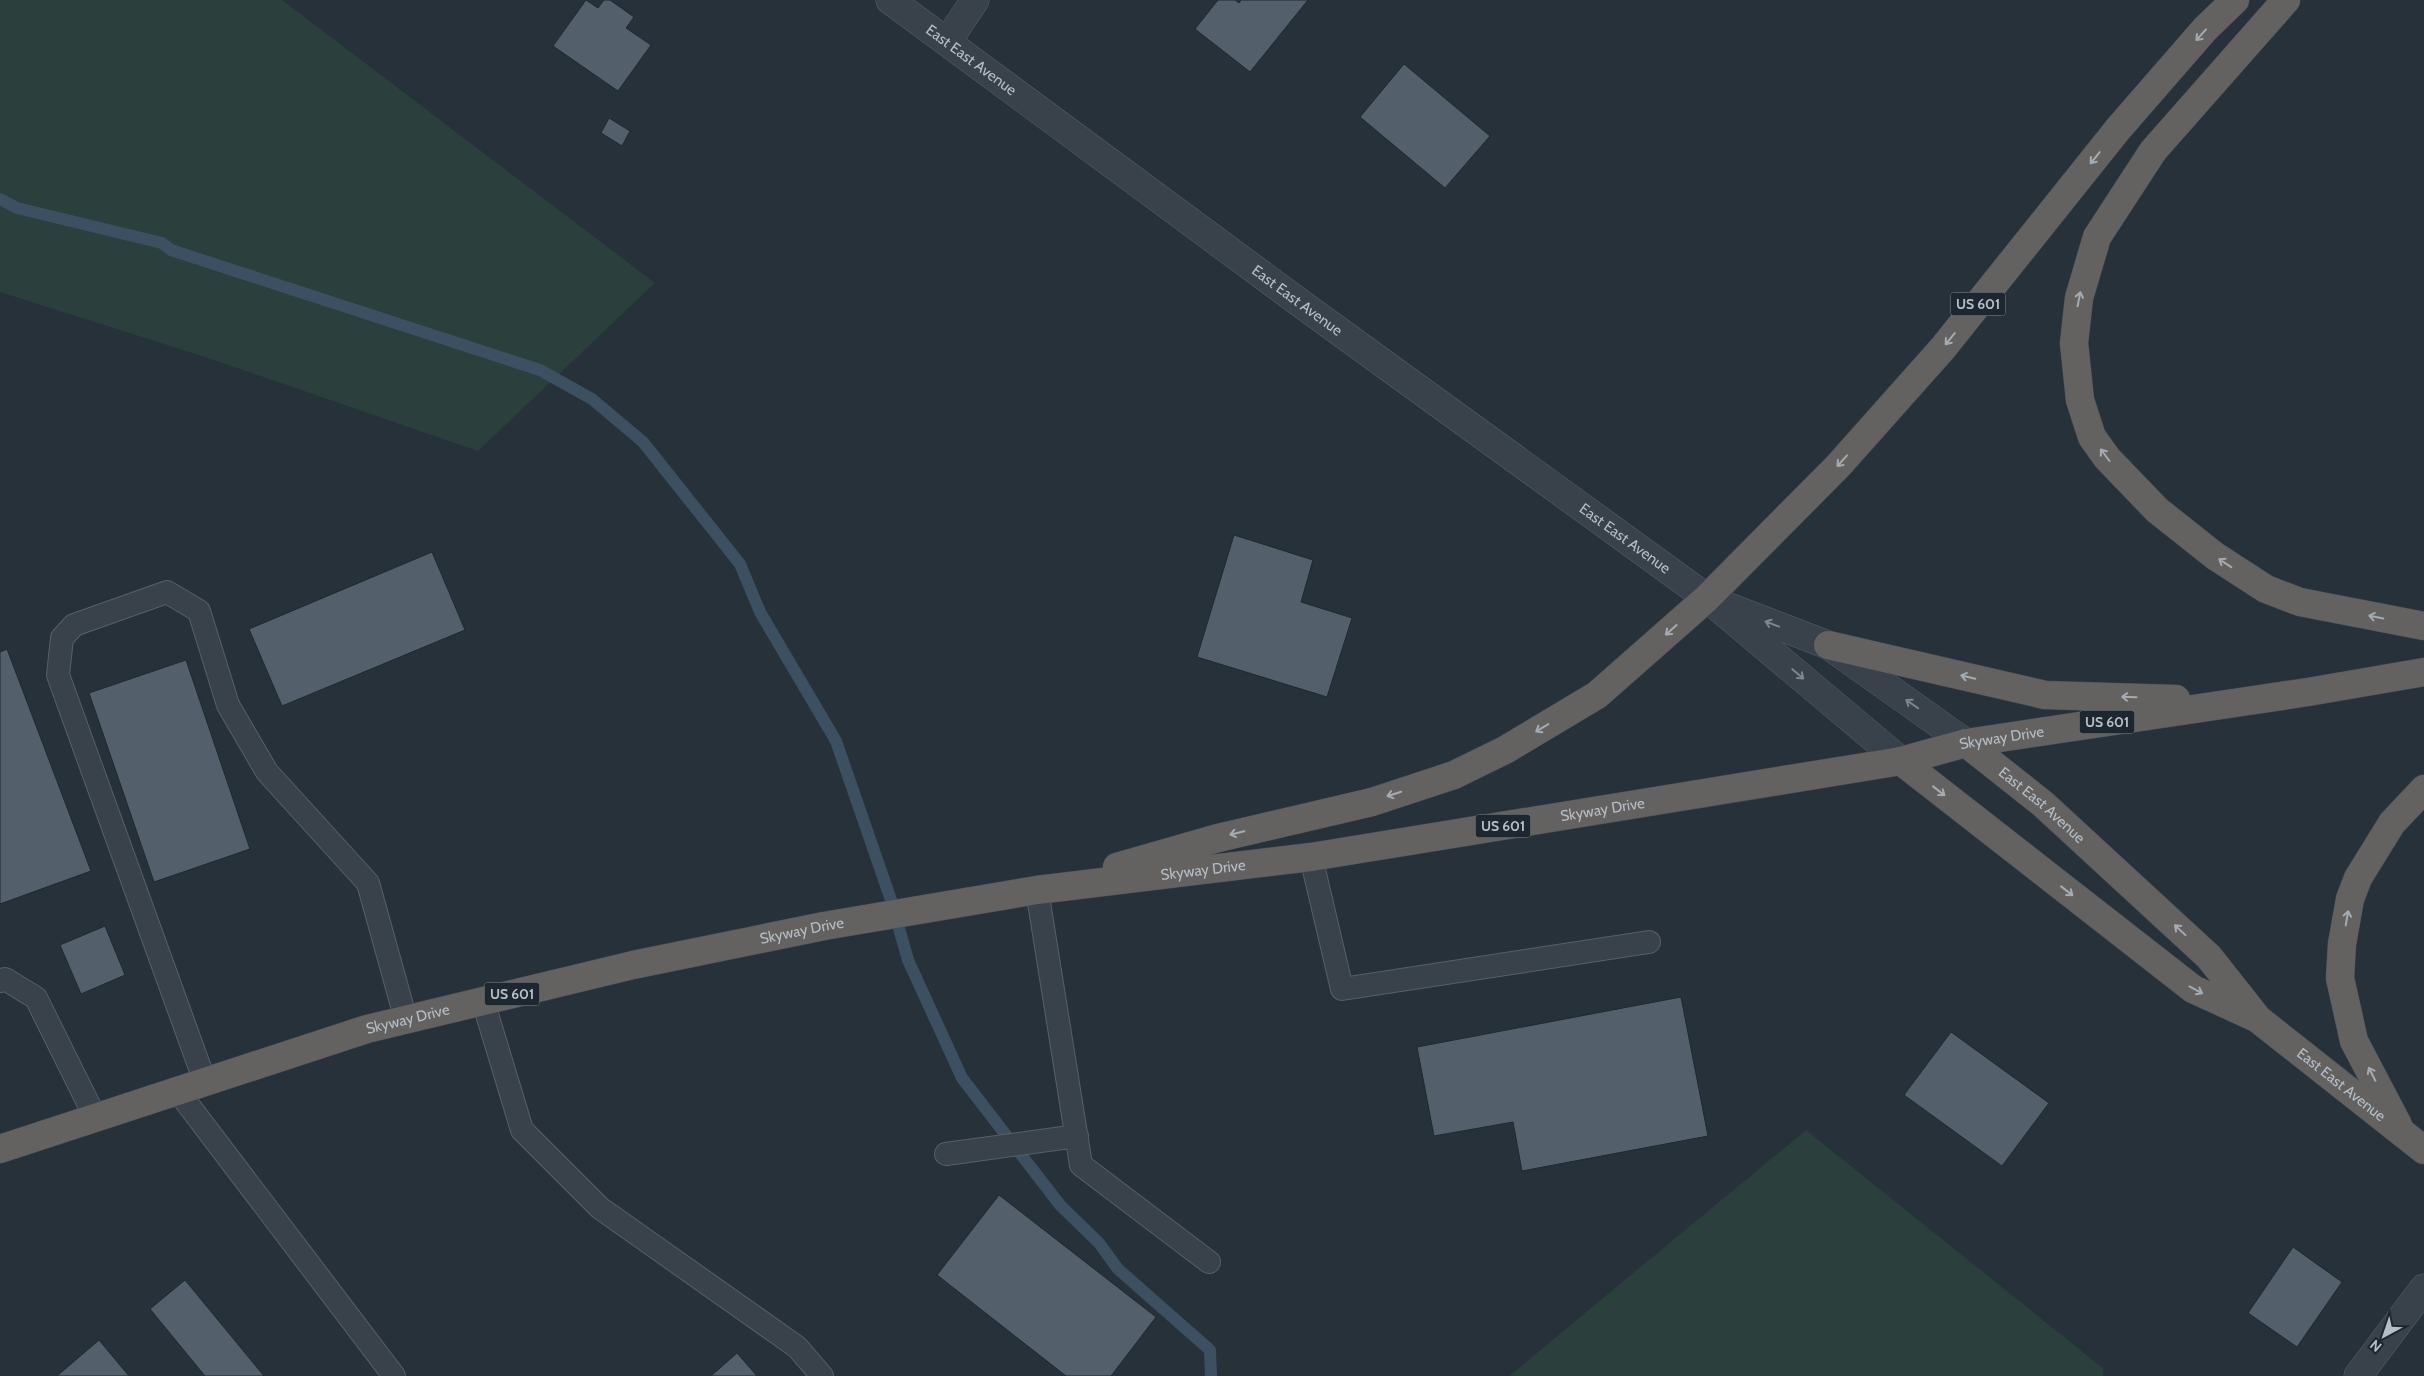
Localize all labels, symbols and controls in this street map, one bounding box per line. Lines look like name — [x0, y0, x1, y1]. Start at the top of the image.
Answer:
street label: East East Avenue — [922, 21, 1020, 99]
one-way arrow — [2195, 28, 2207, 41]
one-way arrow — [2089, 151, 2100, 164]
street label: East East Avenue — [1248, 261, 1346, 340]
one-way arrow — [2075, 291, 2085, 307]
road number: US 601 — [1950, 292, 2006, 316]
one-way arrow — [1944, 332, 1955, 345]
one-way arrow — [2100, 448, 2110, 462]
one-way arrow — [1836, 454, 1848, 467]
street label: East East Avenue — [1576, 499, 1674, 578]
one-way arrow — [2219, 557, 2233, 567]
one-way arrow — [2369, 612, 2385, 621]
one-way arrow — [1765, 618, 1780, 628]
one-way arrow — [1664, 624, 1677, 636]
one-way arrow — [1791, 669, 1804, 680]
one-way arrow — [1961, 672, 1977, 681]
one-way arrow — [2121, 692, 2137, 702]
one-way arrow — [1905, 699, 1919, 709]
road number: US 601 — [2080, 710, 2134, 734]
street label: Skyway Drive — [1957, 722, 2046, 753]
one-way arrow — [1535, 723, 1549, 733]
street label: East East Avenue — [1995, 763, 2089, 847]
one-way arrow — [1932, 786, 1945, 797]
one-way arrow — [1387, 790, 1403, 800]
street label: Skyway Drive — [1559, 794, 1646, 825]
road number: US 601 — [1476, 814, 1530, 838]
one-way arrow — [1229, 829, 1245, 838]
street label: Skyway Drive — [1160, 856, 1247, 884]
one-way arrow — [2060, 886, 2073, 897]
one-way arrow — [2342, 911, 2352, 927]
street label: Skyway Drive — [758, 914, 846, 948]
one-way arrow — [2173, 924, 2186, 936]
road number: US 601 — [484, 982, 540, 1006]
one-way arrow — [2188, 986, 2203, 995]
street label: Skyway Drive — [364, 1000, 452, 1038]
street label: East East Avenue — [2293, 1044, 2389, 1125]
one-way arrow — [2367, 1067, 2376, 1082]
north arrow — [2359, 1311, 2409, 1361]
text: N — [2366, 1336, 2385, 1356]

